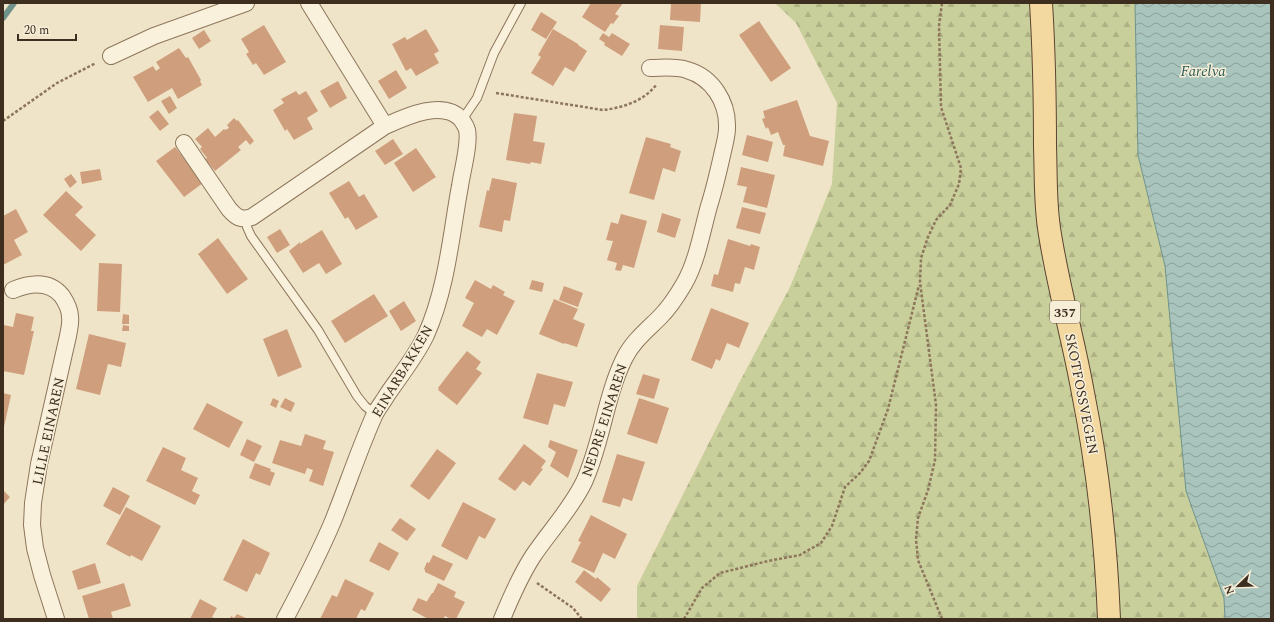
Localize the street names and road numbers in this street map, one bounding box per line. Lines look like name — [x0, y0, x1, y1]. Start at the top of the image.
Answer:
road number: 357 — [1050, 301, 1080, 323]
street label: EINARBAKKEN — [366, 321, 438, 422]
street label: SKOTFOSSVEGEN — [1059, 332, 1104, 456]
street label: NEDRE EINAREN — [576, 361, 633, 480]
street label: LILLE EINAREN — [27, 375, 70, 487]

